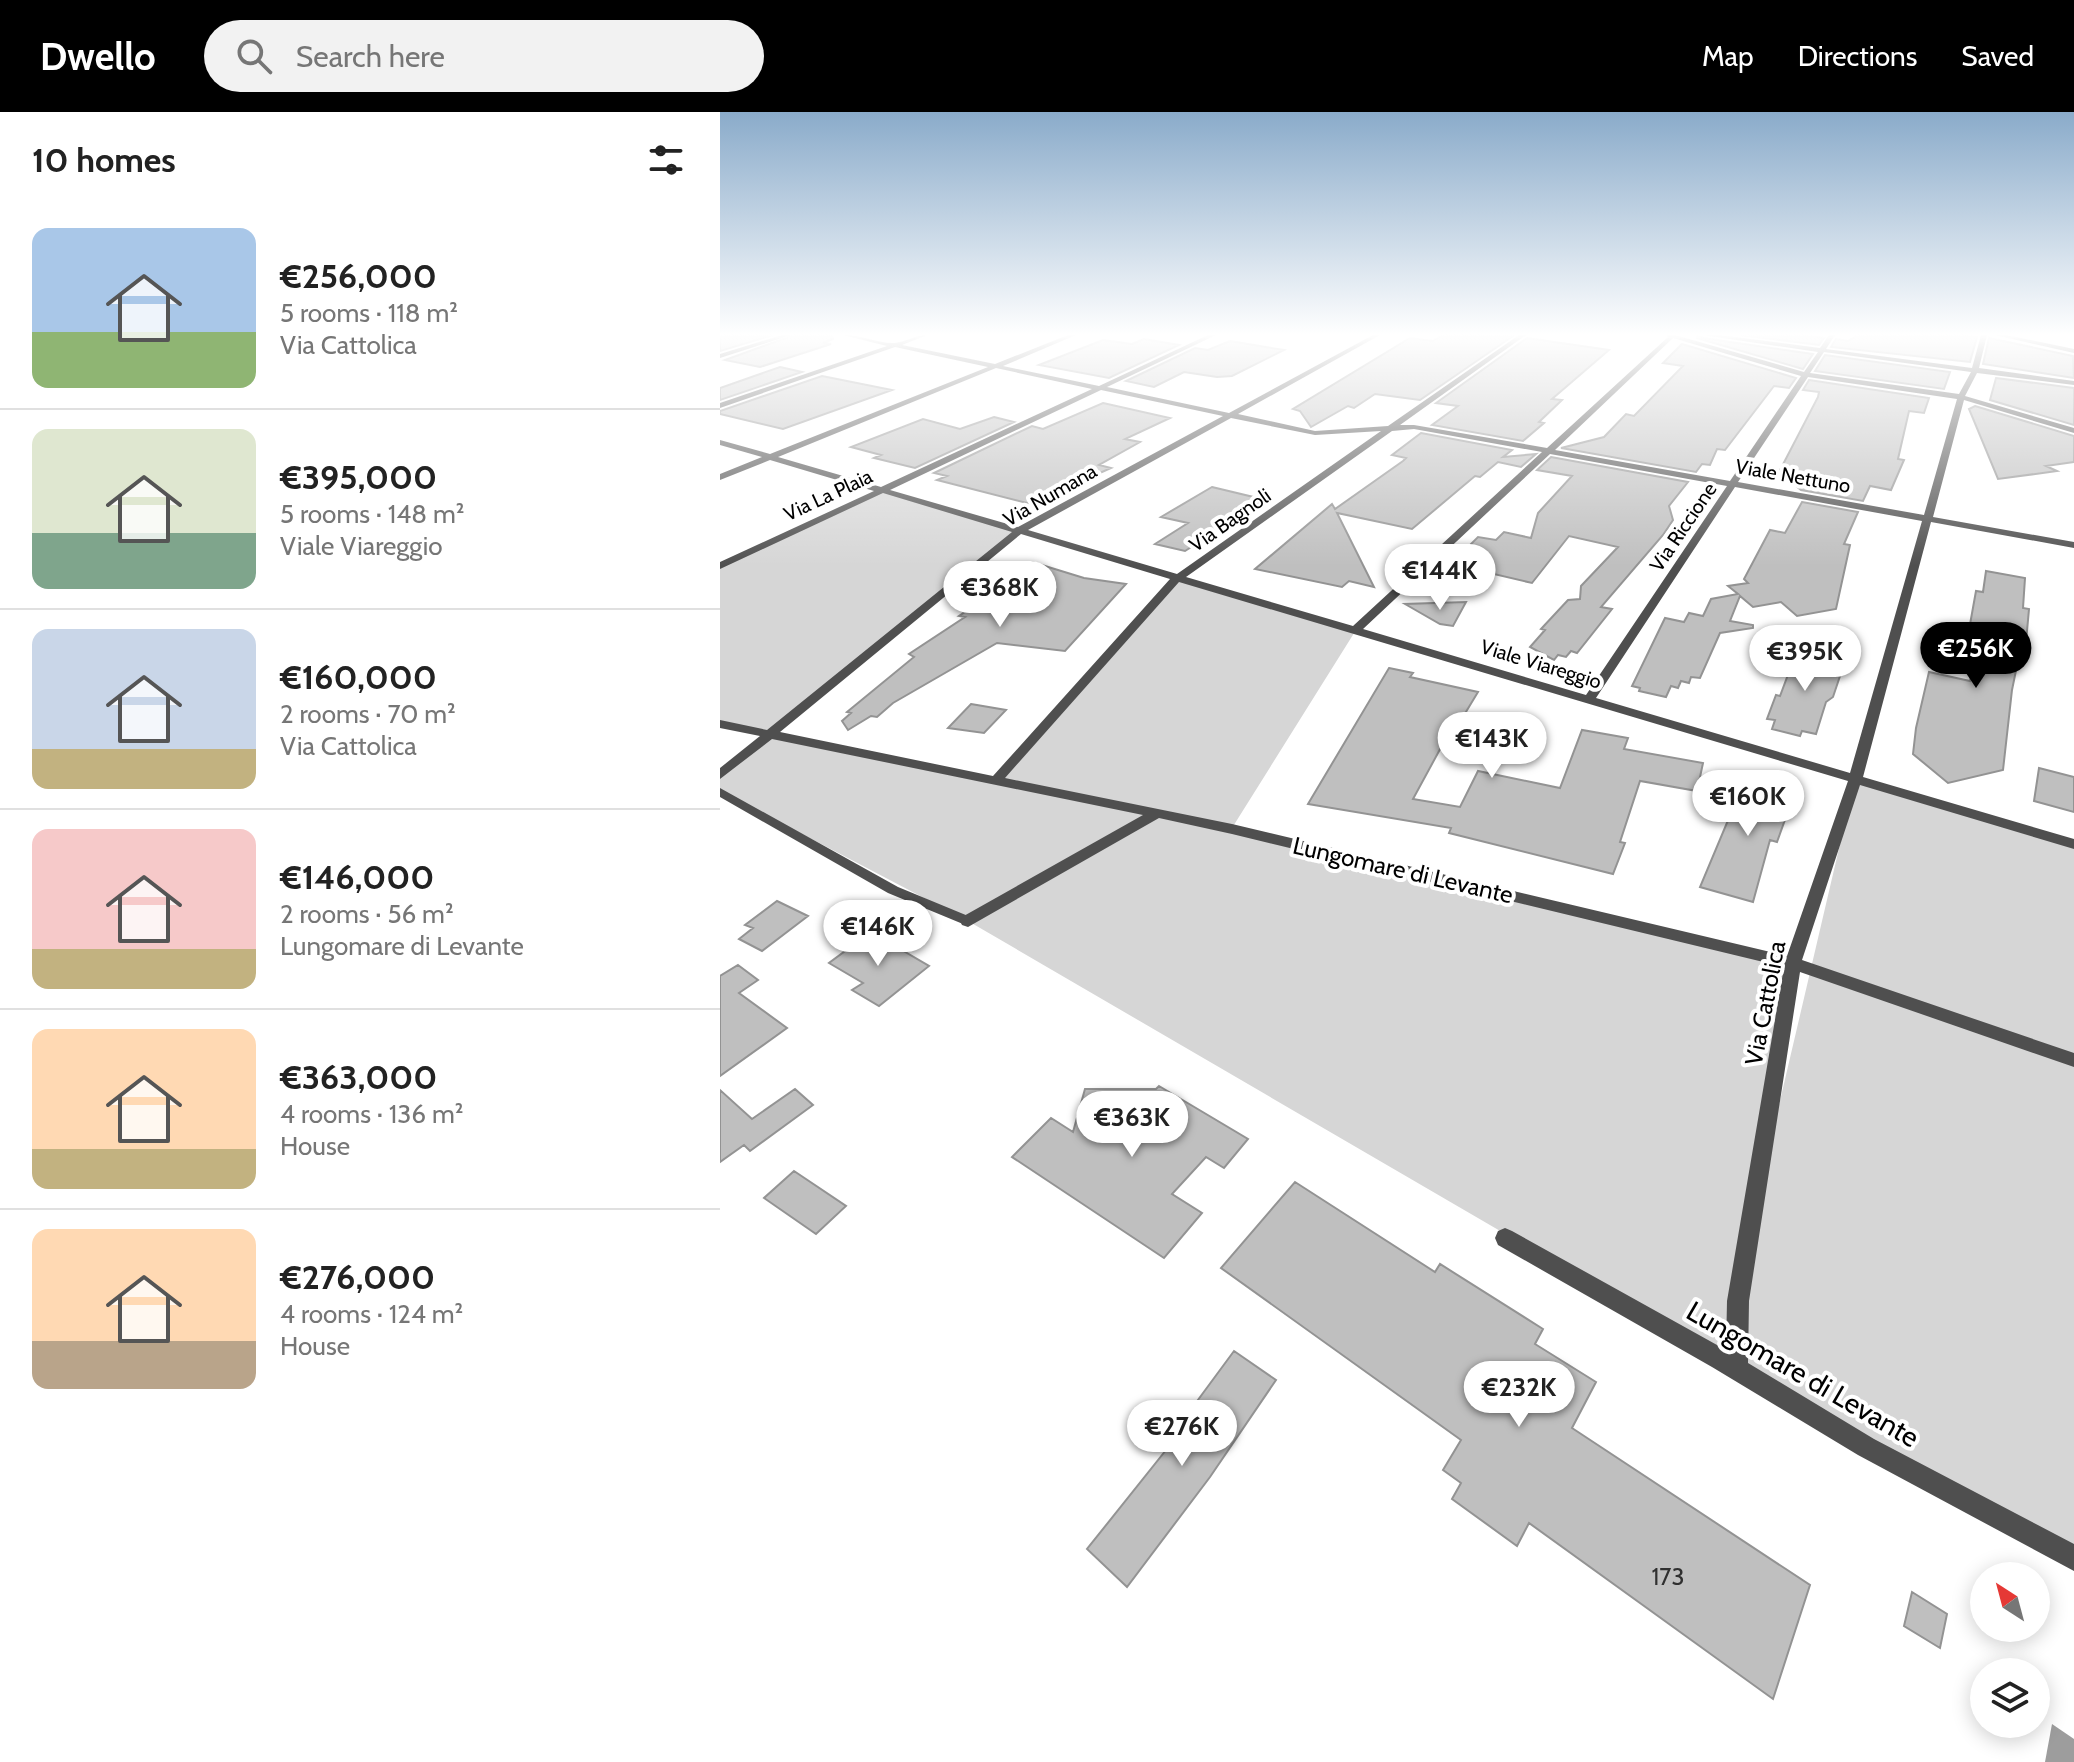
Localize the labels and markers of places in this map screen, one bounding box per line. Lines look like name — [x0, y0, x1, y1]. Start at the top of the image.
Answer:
pin: €144K — [1384, 544, 1496, 612]
pin: €368K — [944, 561, 1056, 629]
pin: €256K — [1920, 622, 2032, 690]
pin: €395K — [1749, 625, 1861, 693]
pin: €143K — [1436, 712, 1548, 780]
pin: €160K — [1692, 770, 1804, 838]
pin: €146K — [822, 900, 934, 968]
pin: €363K — [1076, 1091, 1188, 1159]
pin: €232K — [1463, 1361, 1575, 1429]
pin: €276K — [1126, 1400, 1238, 1468]

